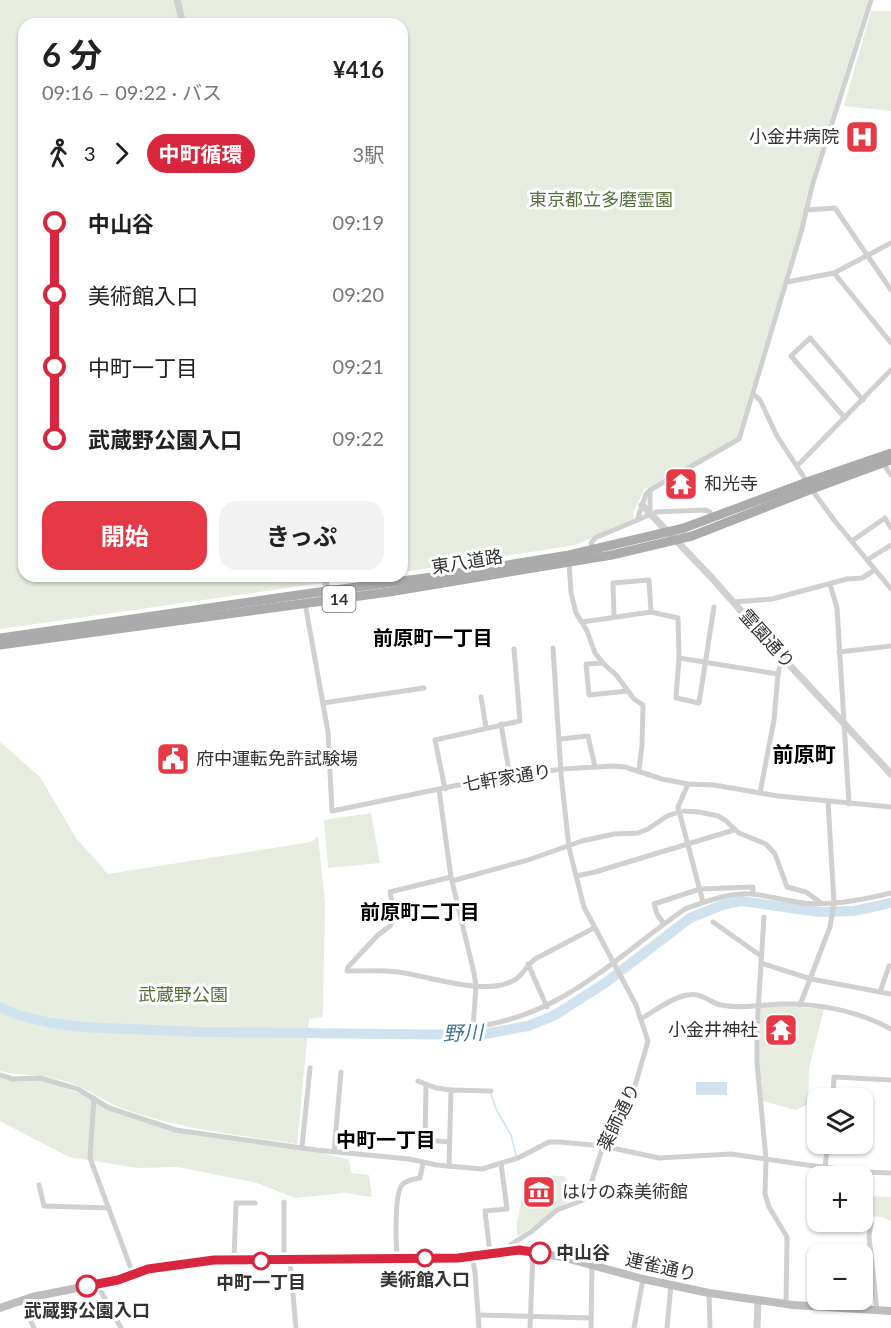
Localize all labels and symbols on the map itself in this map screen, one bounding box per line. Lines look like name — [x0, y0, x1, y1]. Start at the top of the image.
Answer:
hospital icon: 小金井病院 — [844, 119, 880, 155]
place label: 小金井病院 — [749, 125, 839, 147]
park label: 東京都立多磨霊園 — [529, 188, 673, 210]
temple icon: 和光寺 — [663, 466, 699, 502]
place label: 和光寺 — [704, 472, 758, 494]
street label: 東八道路 — [430, 545, 504, 578]
road number: 14 — [322, 586, 356, 612]
street label: 霊園通り — [735, 604, 800, 672]
district label: 前原町一丁目 — [373, 625, 493, 649]
public building icon: 府中運転免許試験場 — [155, 741, 191, 777]
district label: 前原町 — [773, 741, 836, 766]
place label: 府中運転免許試験場 — [196, 747, 358, 769]
street label: 七軒家通り — [461, 759, 553, 795]
district label: 前原町二丁目 — [360, 899, 480, 923]
park label: 武蔵野公園 — [138, 983, 228, 1005]
temple icon: 小金井神社 — [763, 1012, 799, 1048]
place label: 小金井神社 — [668, 1018, 758, 1040]
water label: 野川 — [443, 1019, 485, 1045]
street label: 薬師通り — [592, 1079, 644, 1154]
district label: 中町一丁目 — [336, 1127, 436, 1151]
museum icon: はけの森美術館 — [521, 1174, 557, 1210]
place label: はけの森美術館 — [562, 1180, 688, 1202]
place label: 中山谷 — [556, 1241, 610, 1263]
marker: 中山谷 — [529, 1242, 551, 1264]
street label: 連雀通り — [624, 1247, 699, 1285]
marker: 美術館入口 — [416, 1249, 434, 1267]
marker: 中町一丁目 — [252, 1252, 270, 1270]
place label: 美術館入口 — [380, 1268, 470, 1290]
place label: 中町一丁目 — [216, 1271, 306, 1293]
marker: 武蔵野公園入口 — [76, 1275, 98, 1297]
place label: 武蔵野公園入口 — [24, 1299, 150, 1321]

